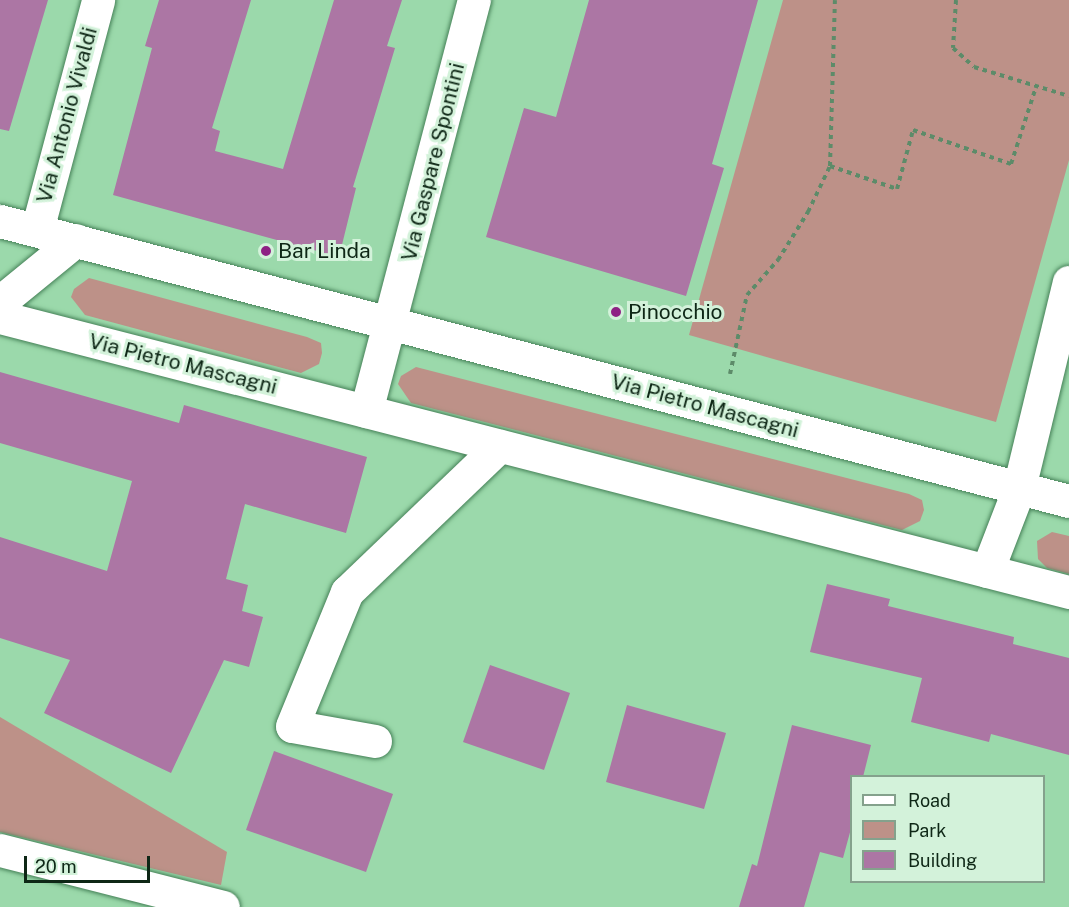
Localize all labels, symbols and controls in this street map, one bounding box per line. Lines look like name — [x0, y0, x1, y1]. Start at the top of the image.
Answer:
street label: Via Antonio Vivaldi — [31, 24, 103, 206]
street label: Via Gaspare Spontini — [396, 60, 470, 264]
place label: Bar Linda — [278, 238, 371, 264]
marker: Bar Linda — [259, 244, 273, 258]
place label: Pinocchio — [628, 299, 722, 325]
marker: Pinocchio — [609, 305, 623, 319]
street label: Via Pietro Mascagni — [86, 328, 280, 400]
street label: Via Pietro Mascagni — [608, 369, 802, 443]
legend — [850, 775, 1045, 883]
text: Road — [908, 790, 951, 811]
text: Park — [908, 820, 946, 841]
scale bar — [27, 844, 153, 882]
text: Building — [908, 850, 977, 871]
text: 20 m — [35, 856, 77, 877]

